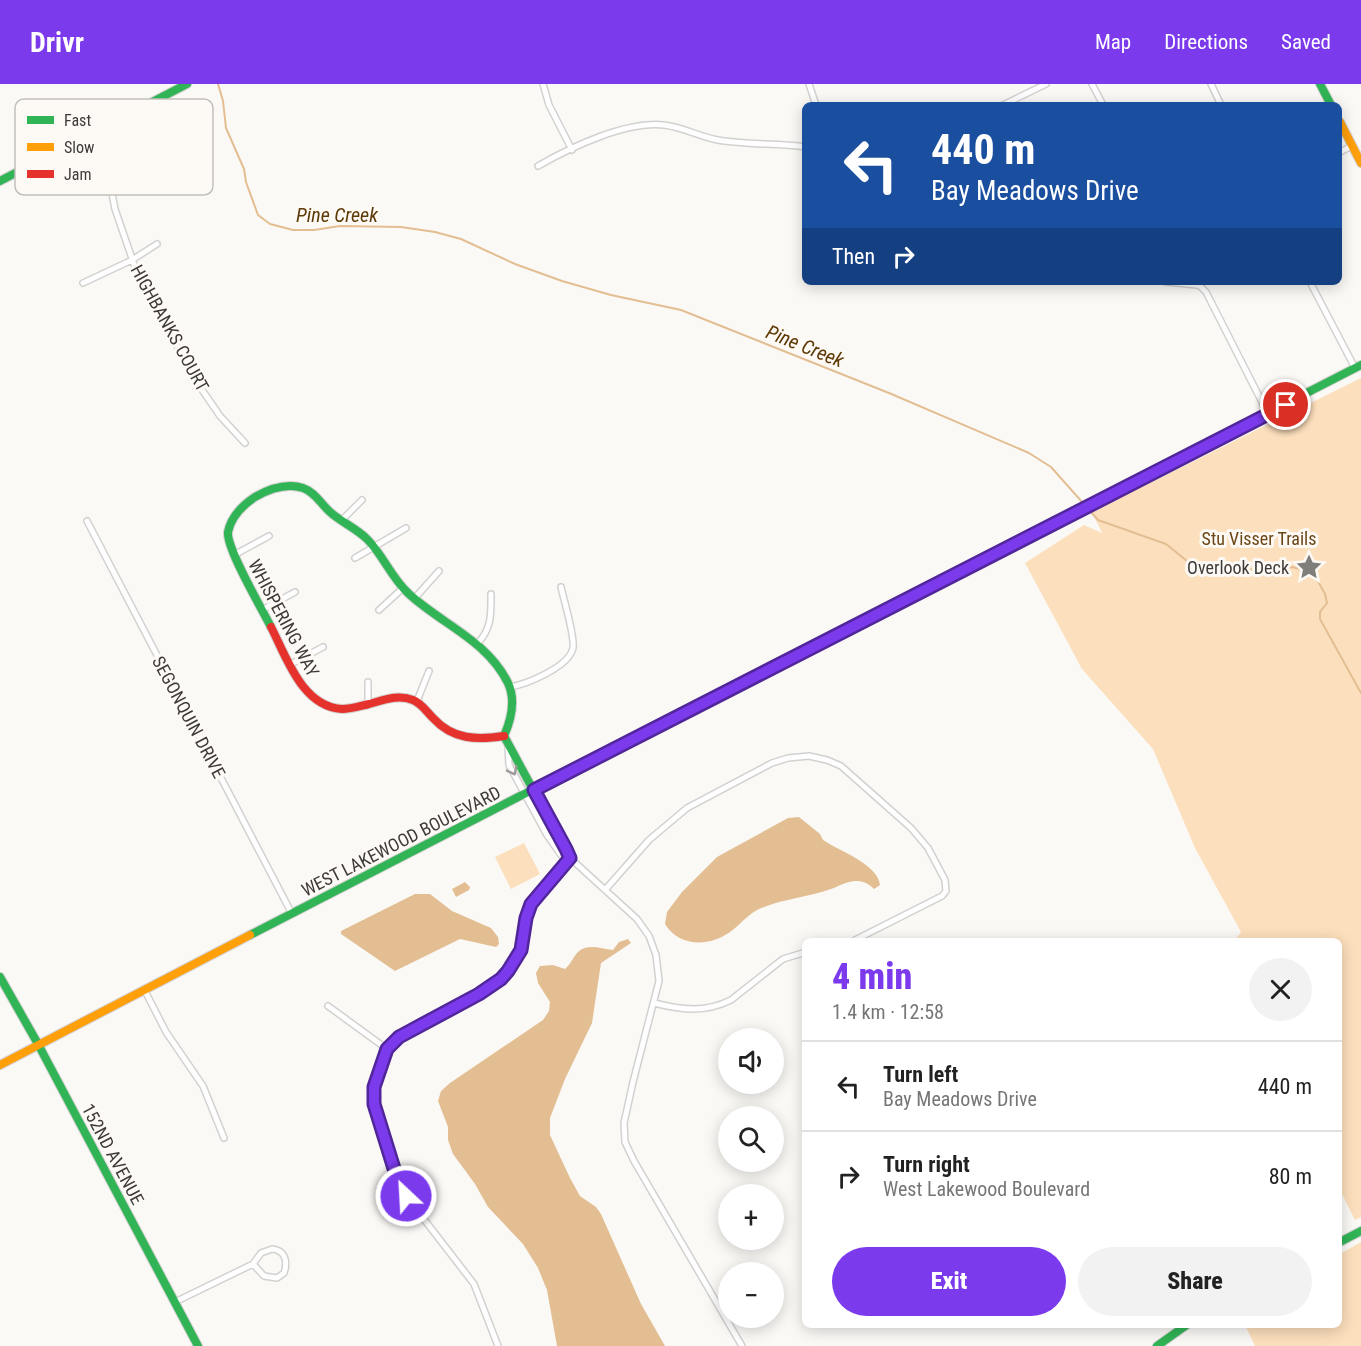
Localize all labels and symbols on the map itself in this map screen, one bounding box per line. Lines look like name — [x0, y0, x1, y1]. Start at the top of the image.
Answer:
legend — [15, 99, 213, 195]
text: Fast — [64, 111, 91, 130]
text: Slow — [64, 138, 94, 157]
text: Jam — [64, 165, 91, 184]
water label: Pine Creek — [296, 203, 379, 227]
street label: HIGHBANKS COURT — [127, 261, 213, 395]
water label: Pine Creek — [763, 320, 849, 373]
pin — [1260, 379, 1311, 430]
park label: Stu Visser Trails — [1202, 528, 1316, 549]
place icon: Overlook Deck — [1294, 552, 1324, 582]
street label: WHISPERING WAY — [244, 556, 324, 681]
place label: Overlook Deck — [1187, 557, 1289, 578]
street label: SEGONQUIN DRIVE — [148, 652, 230, 782]
one-way arrow — [505, 765, 517, 776]
street label: WEST LAKEWOOD BOULEVARD — [298, 782, 504, 900]
street label: 152ND AVENUE — [78, 1100, 148, 1208]
position arrow — [374, 1164, 438, 1228]

